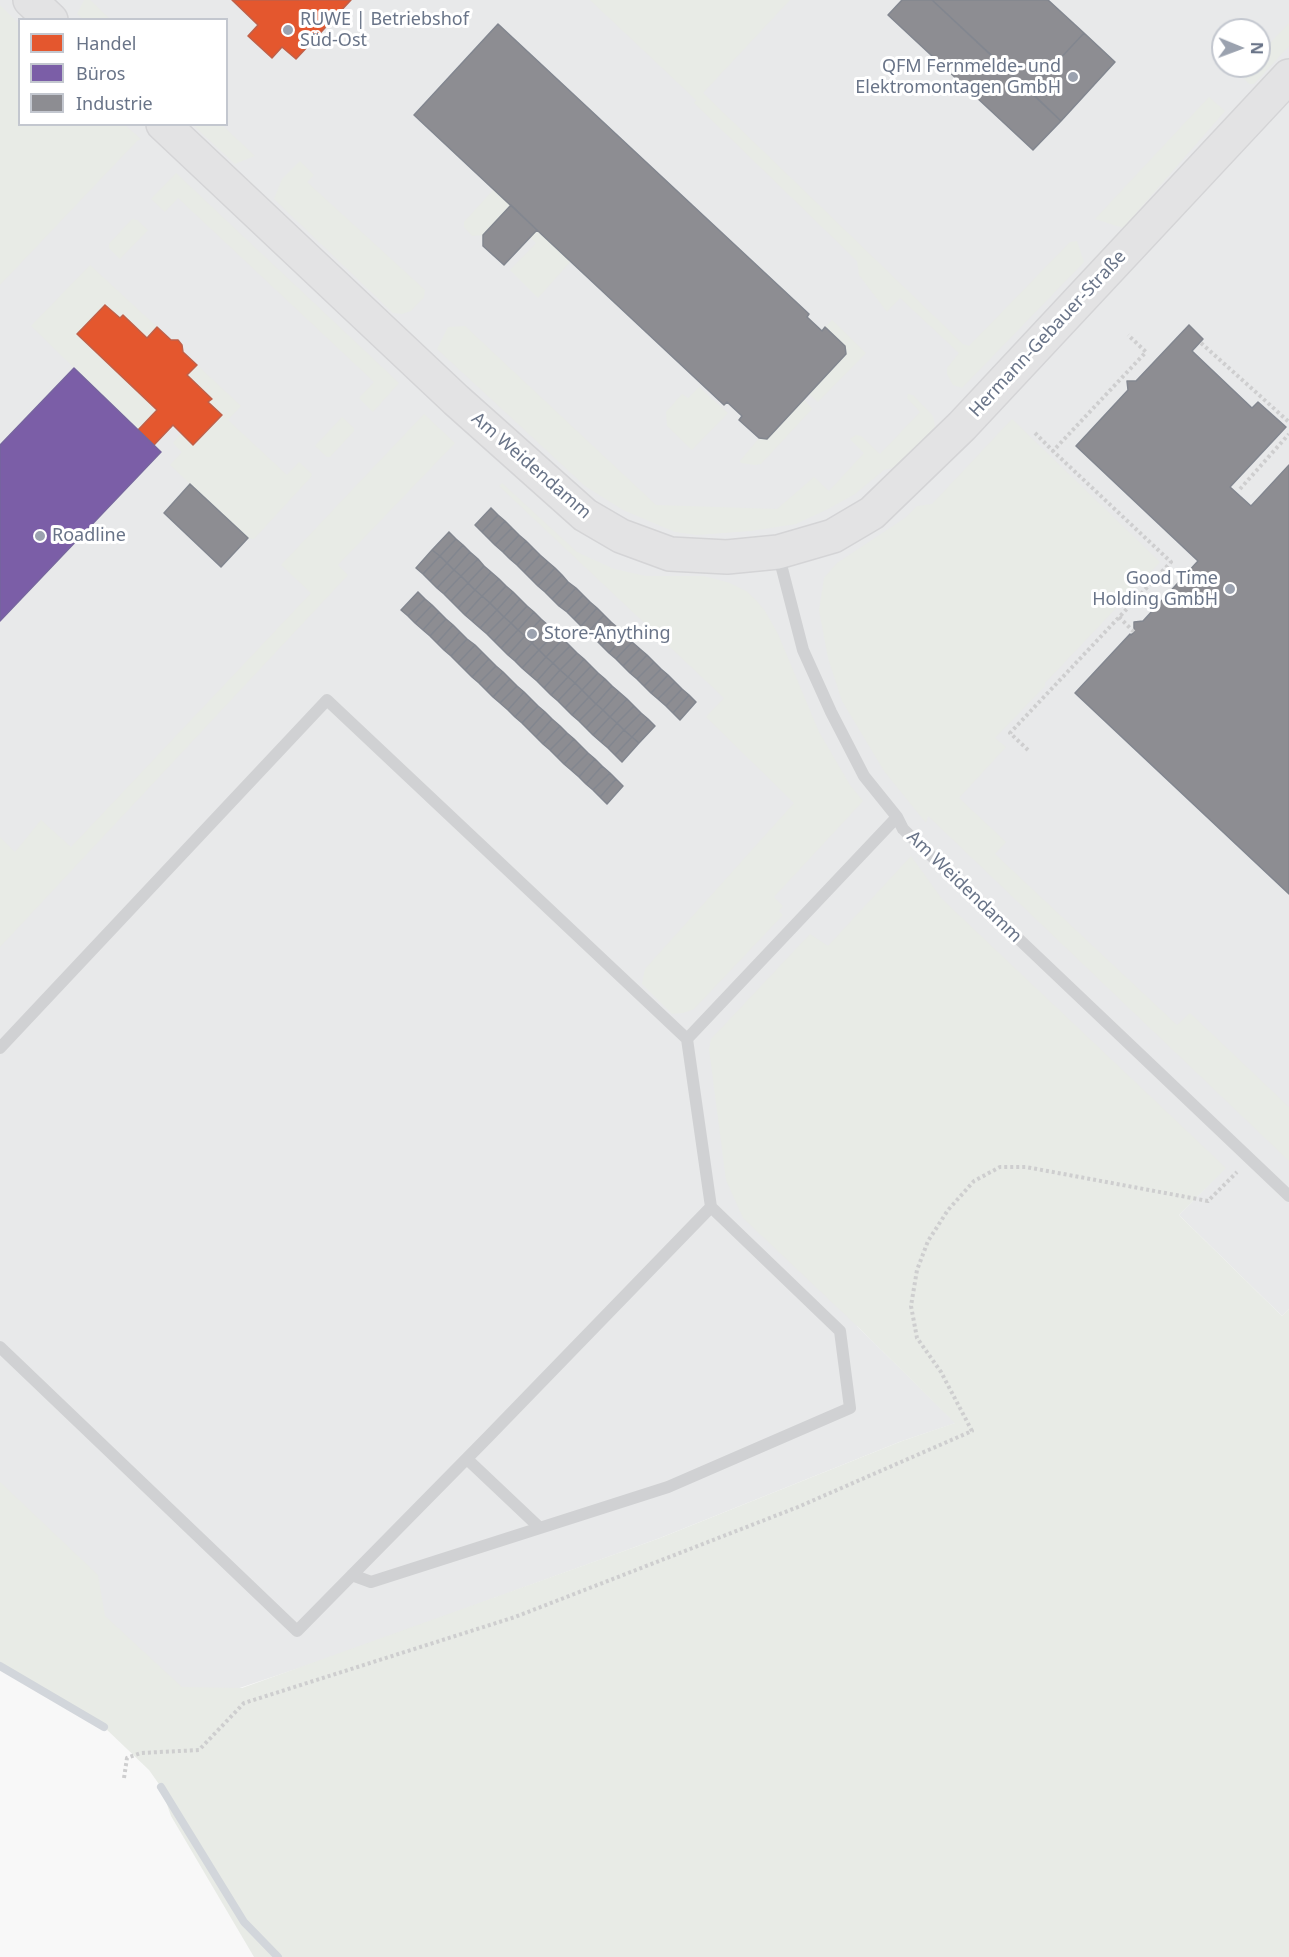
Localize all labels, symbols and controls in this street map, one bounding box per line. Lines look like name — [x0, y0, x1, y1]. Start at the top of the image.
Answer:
place label: RUWE | Betriebshof Süd-Ost — [300, 9, 469, 52]
legend — [18, 18, 228, 126]
north arrow — [1211, 18, 1271, 78]
marker: RUWE | Betriebshof Süd-Ost — [281, 23, 295, 37]
text: Handel — [76, 31, 136, 55]
text: N — [1246, 42, 1268, 55]
place label: QFM Fernmelde- und Elektromontagen GmbH — [855, 56, 1061, 98]
text: Büros — [76, 61, 125, 85]
marker: QFM Fernmelde- und Elektromontagen GmbH — [1066, 70, 1080, 84]
text: Industrie — [76, 91, 153, 115]
street label: Hermann-Gebauer-Straße — [965, 246, 1131, 422]
street label: Am Weidendamm — [467, 408, 595, 524]
place label: Roadline — [52, 525, 126, 547]
marker: Roadline — [33, 529, 47, 543]
place label: Good Time Holding GmbH — [1092, 568, 1218, 610]
marker: Good Time Holding GmbH — [1223, 582, 1237, 596]
place label: Store-Anything — [544, 623, 671, 645]
marker: Store-Anything — [525, 627, 539, 641]
street label: Am Weidendamm — [902, 827, 1026, 947]

